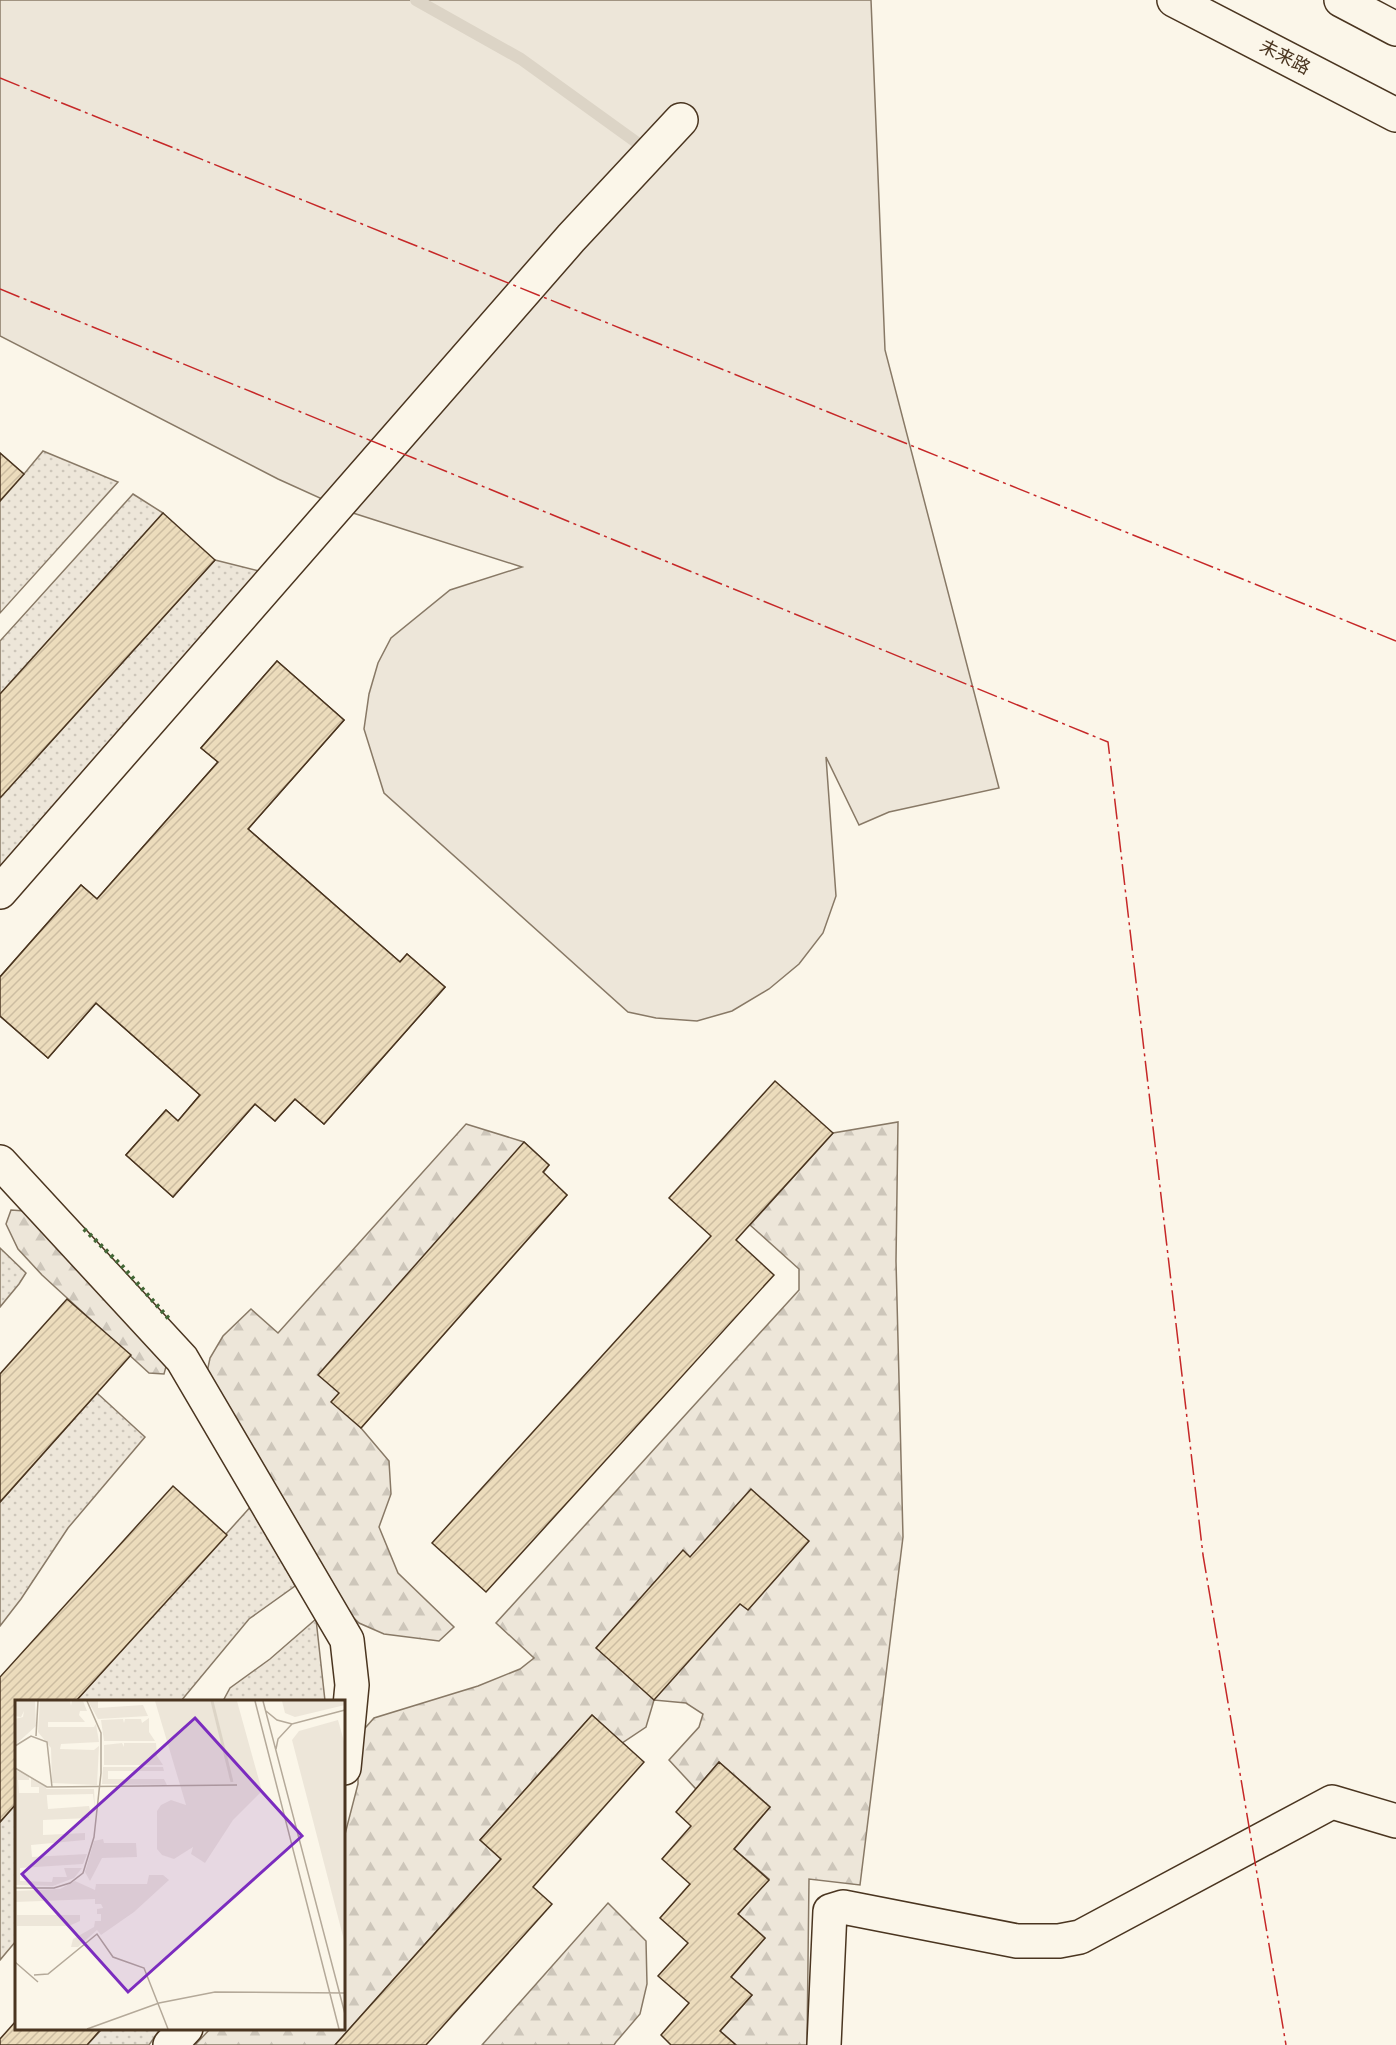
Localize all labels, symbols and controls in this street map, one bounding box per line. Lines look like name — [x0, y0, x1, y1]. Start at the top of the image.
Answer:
street label: 未来路 — [1256, 36, 1314, 78]
inset map — [15, 1700, 345, 2030]

